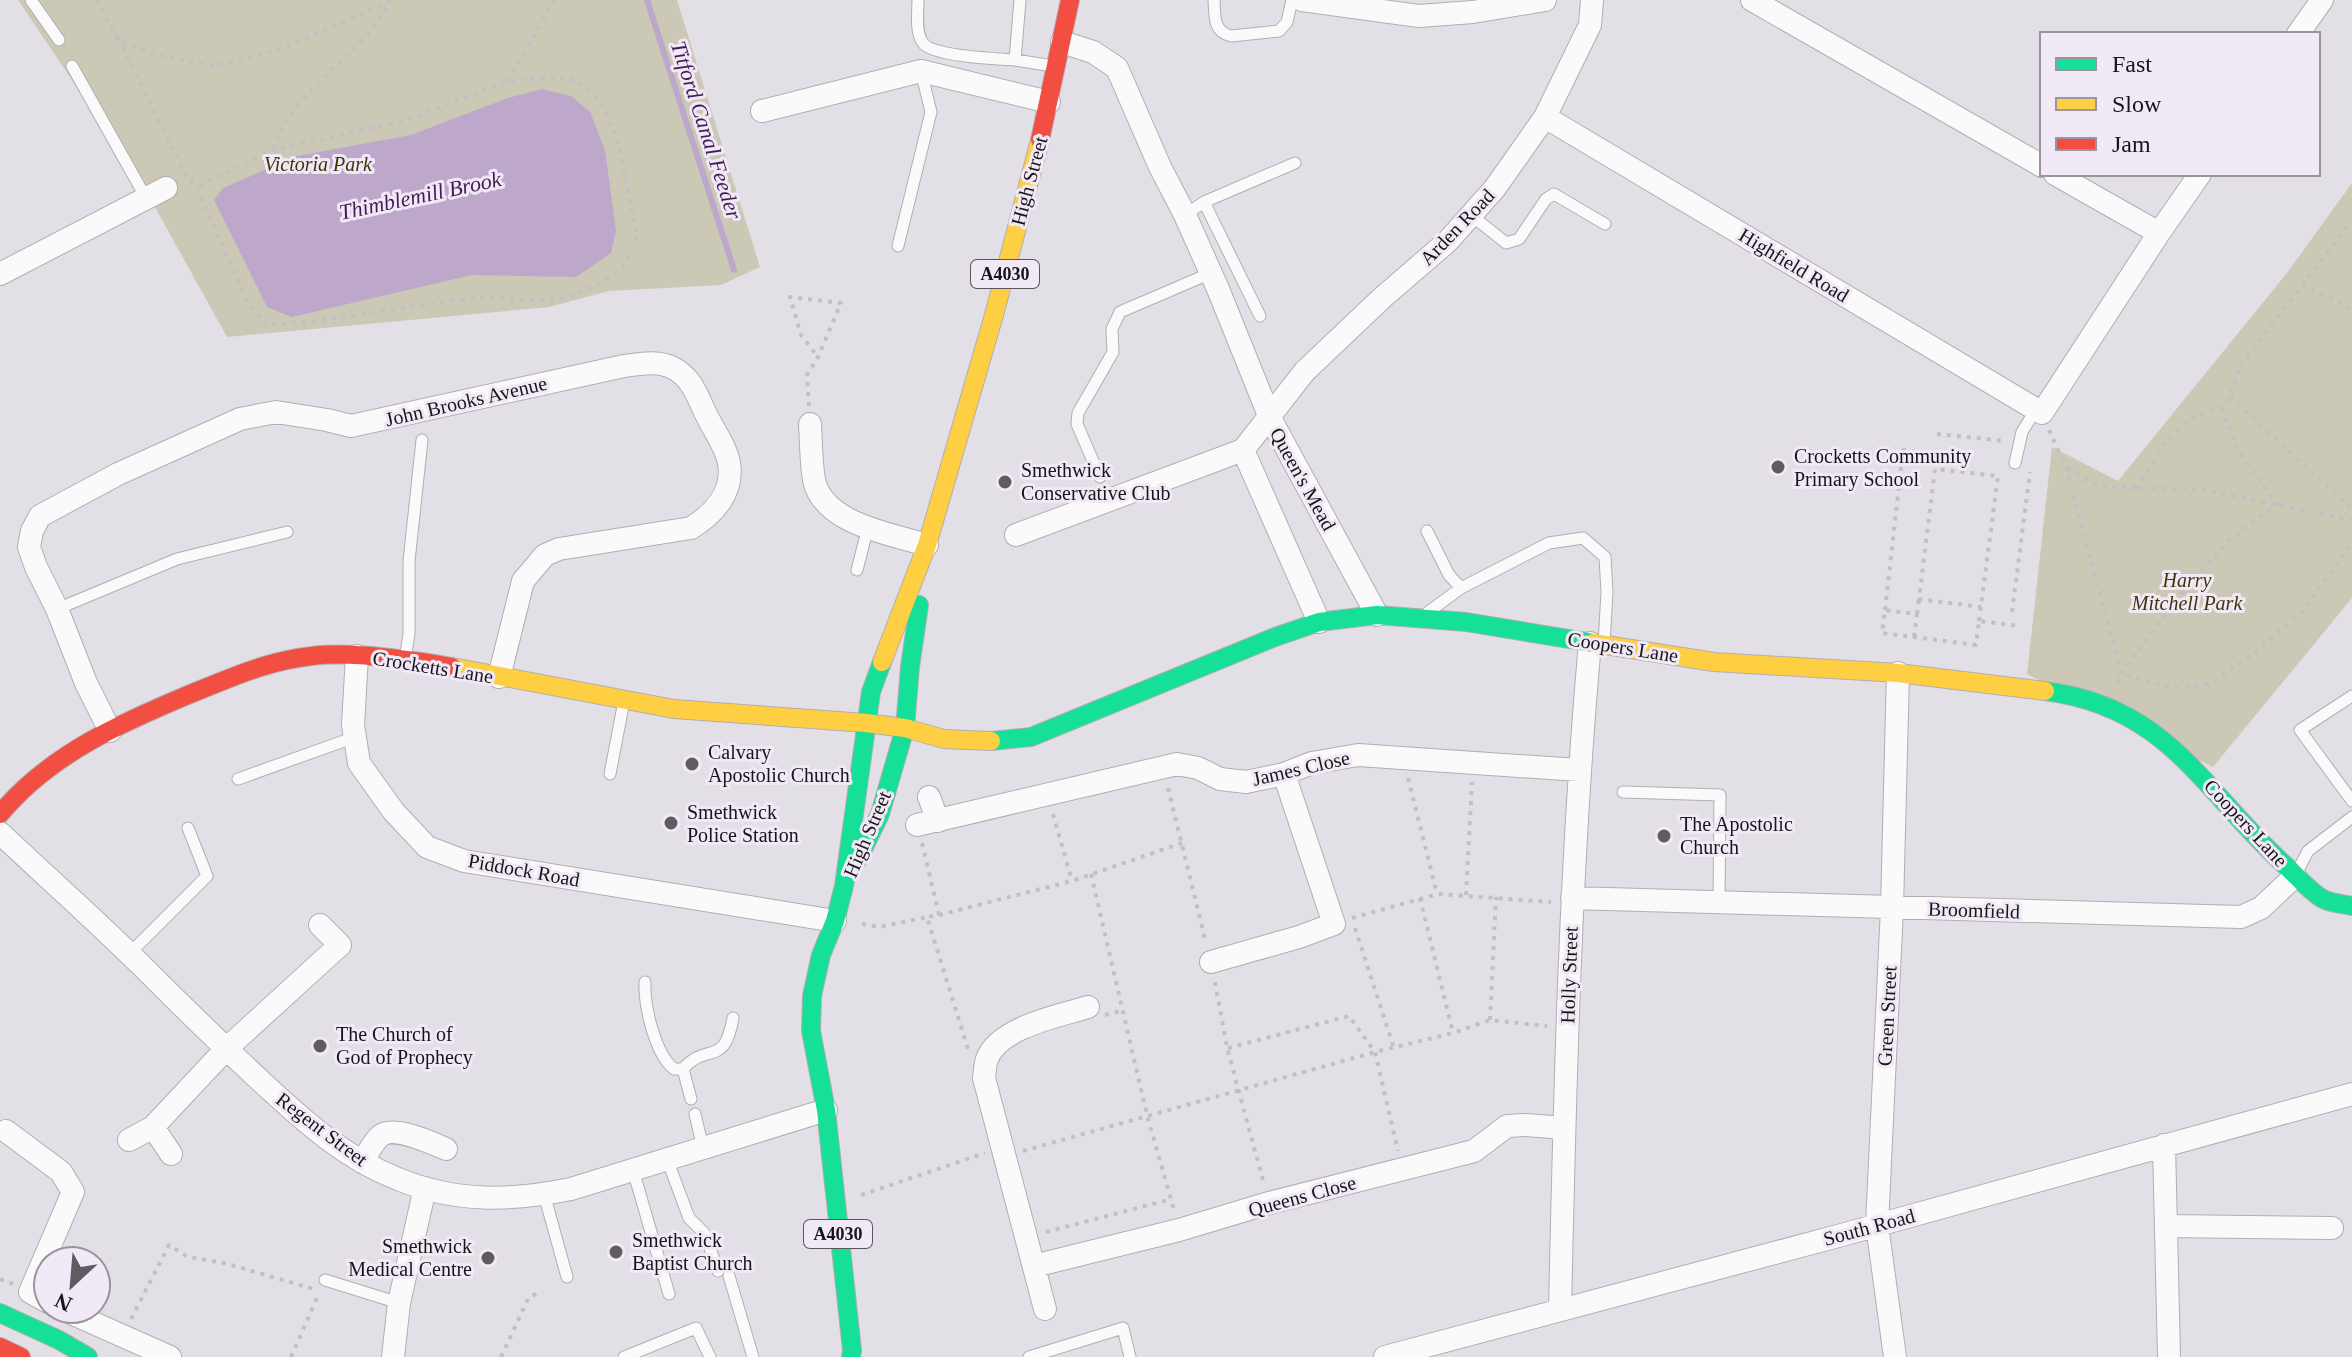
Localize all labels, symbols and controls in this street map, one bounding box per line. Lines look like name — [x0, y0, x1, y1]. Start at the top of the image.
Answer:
legend — [2040, 32, 2320, 176]
water label: Titford Canal Feeder — [666, 38, 747, 223]
text: Fast — [2112, 51, 2152, 77]
text: Slow — [2112, 91, 2162, 117]
text: Jam — [2112, 131, 2151, 157]
street label: High Street — [1007, 133, 1053, 228]
park label: Victoria Park — [264, 153, 373, 175]
water label: Thimblemill Brook — [337, 166, 504, 225]
street label: Arden Road — [1415, 184, 1499, 270]
street label: Highfield Road — [1735, 224, 1853, 307]
road number: A4030 — [971, 260, 1039, 288]
street label: John Brooks Avenue — [383, 372, 549, 430]
street label: Queen's Mead — [1266, 424, 1340, 534]
place label: Crocketts Community Primary School — [1794, 445, 1971, 491]
marker: Crocketts Community Primary School — [1769, 458, 1787, 476]
place label: Smethwick Conservative Club — [1021, 459, 1170, 504]
marker: Smethwick Conservative Club — [996, 473, 1014, 491]
park label: Harry Mitchell Park — [2131, 569, 2243, 614]
street label: Coopers Lane — [1566, 627, 1680, 668]
street label: Crocketts Lane — [371, 647, 495, 687]
place label: Calvary Apostolic Church — [708, 741, 850, 787]
street label: James Close — [1250, 746, 1352, 790]
marker: Calvary Apostolic Church — [683, 755, 701, 773]
street label: Coopers Lane — [2199, 775, 2292, 872]
street label: High Street — [839, 787, 896, 881]
place label: Smethwick Police Station — [687, 801, 799, 846]
place label: The Apostolic Church — [1680, 813, 1793, 858]
marker: Smethwick Police Station — [662, 814, 680, 832]
marker: The Apostolic Church — [1655, 827, 1673, 845]
street label: Piddock Road — [467, 849, 581, 891]
street label: Broomfield — [1928, 897, 2020, 923]
street label: Holly Street — [1556, 926, 1583, 1024]
street label: Green Street — [1873, 965, 1901, 1067]
place label: The Church of God of Prophecy — [336, 1023, 473, 1069]
marker: The Church of God of Prophecy — [311, 1037, 329, 1055]
street label: Regent Street — [272, 1088, 372, 1171]
street label: Queens Close — [1246, 1171, 1358, 1221]
street label: South Road — [1821, 1204, 1917, 1250]
road number: A4030 — [804, 1220, 872, 1248]
place label: Smethwick Baptist Church — [632, 1229, 753, 1275]
place label: Smethwick Medical Centre — [348, 1235, 472, 1280]
marker: Smethwick Baptist Church — [607, 1243, 625, 1261]
north arrow — [32, 1245, 112, 1325]
marker: Smethwick Medical Centre — [479, 1249, 497, 1267]
text: N — [51, 1288, 76, 1317]

